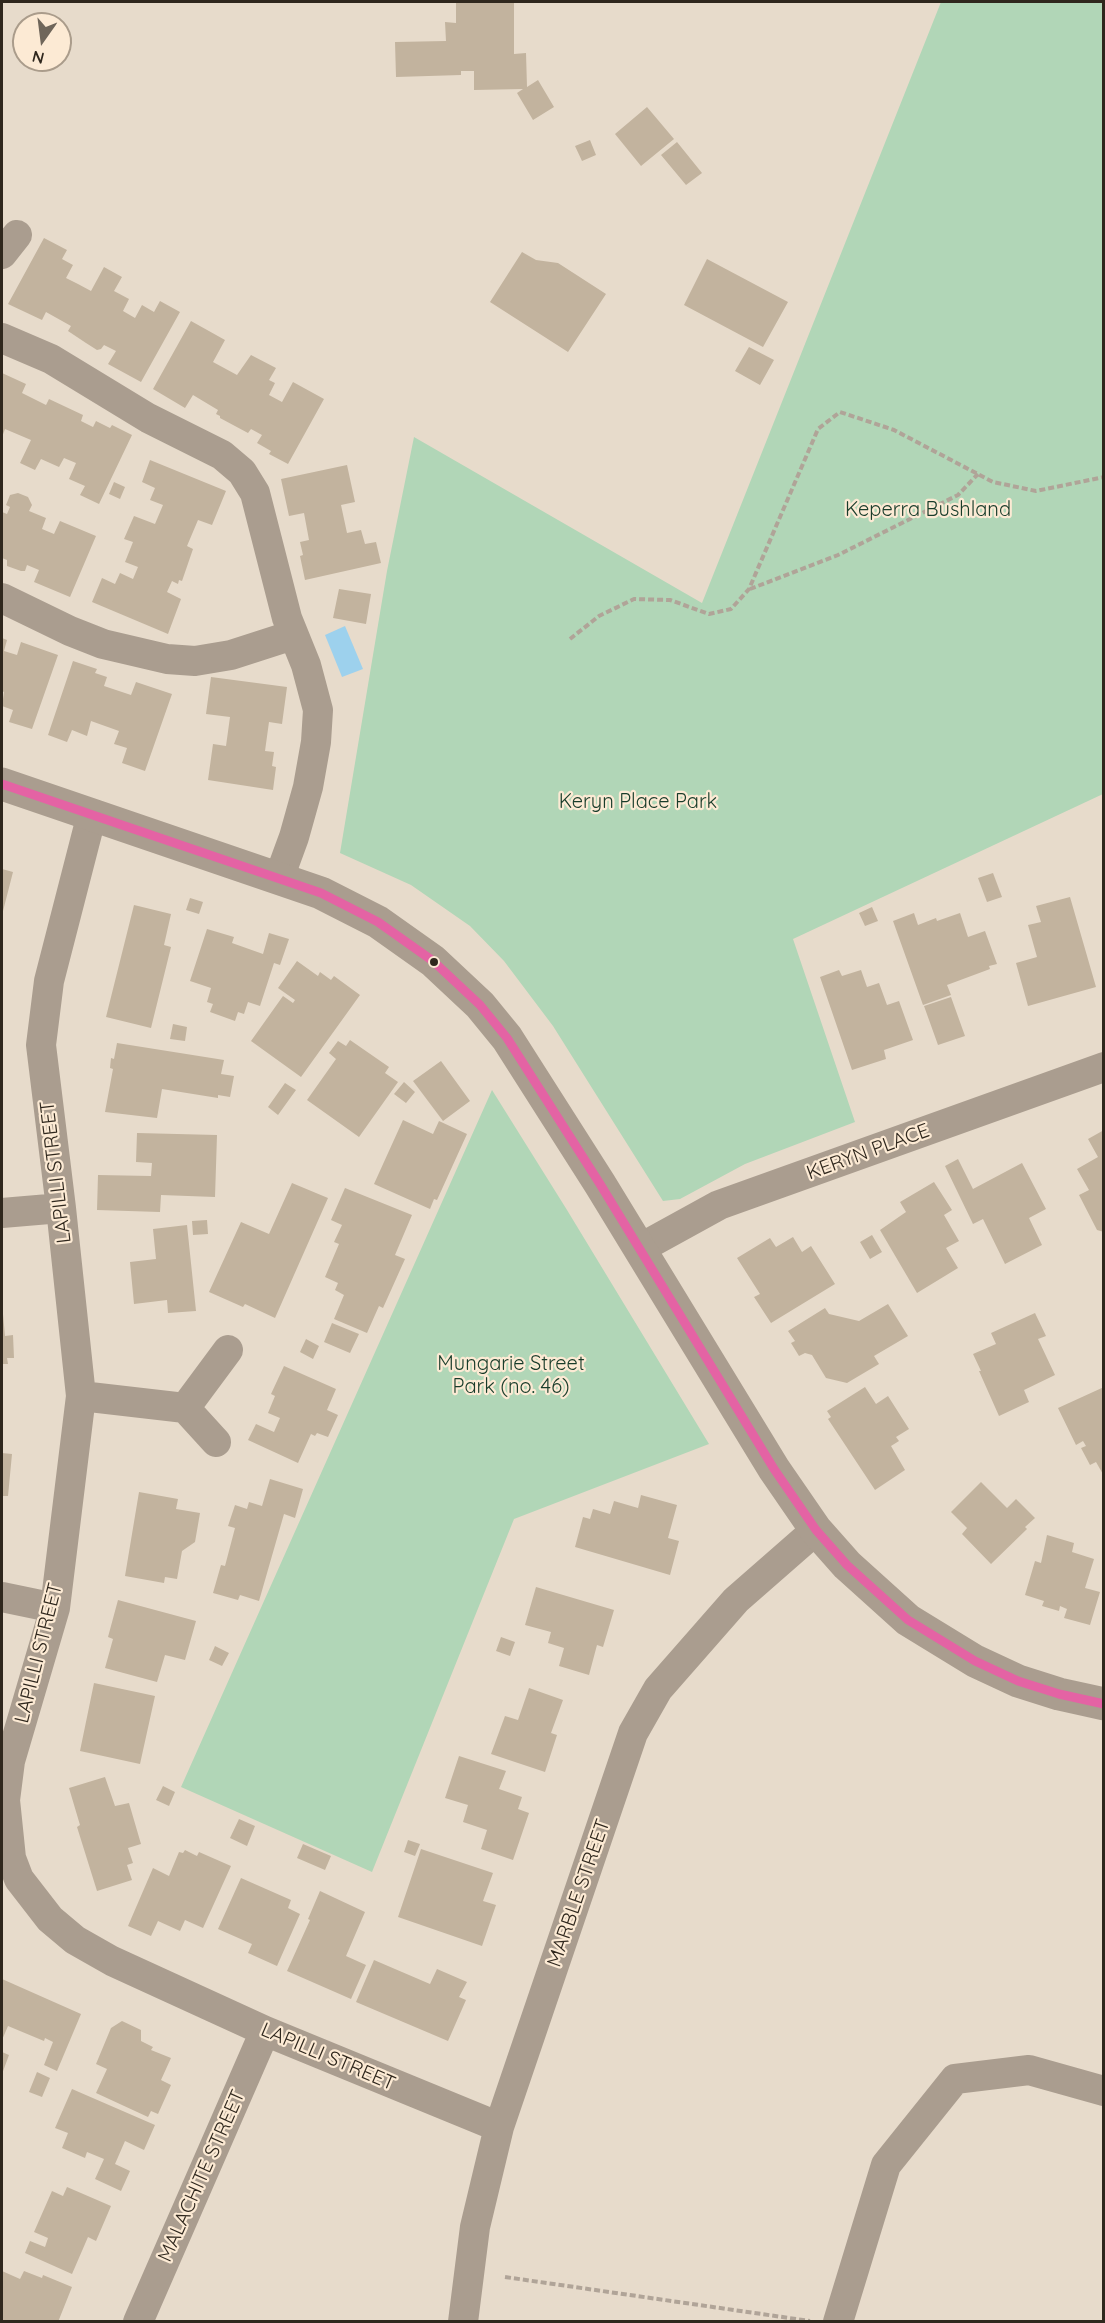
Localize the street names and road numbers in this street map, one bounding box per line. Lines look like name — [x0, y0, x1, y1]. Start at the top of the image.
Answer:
street label: LAPILLI STREET — [35, 1099, 77, 1245]
street label: KERYN PLACE — [803, 1119, 933, 1185]
street label: LAPILLI STREET — [10, 1580, 68, 1726]
street label: MARBLE STREET — [542, 1816, 616, 1970]
street label: LAPILLI STREET — [257, 2018, 399, 2096]
street label: MALACHITE STREET — [153, 2086, 251, 2266]

